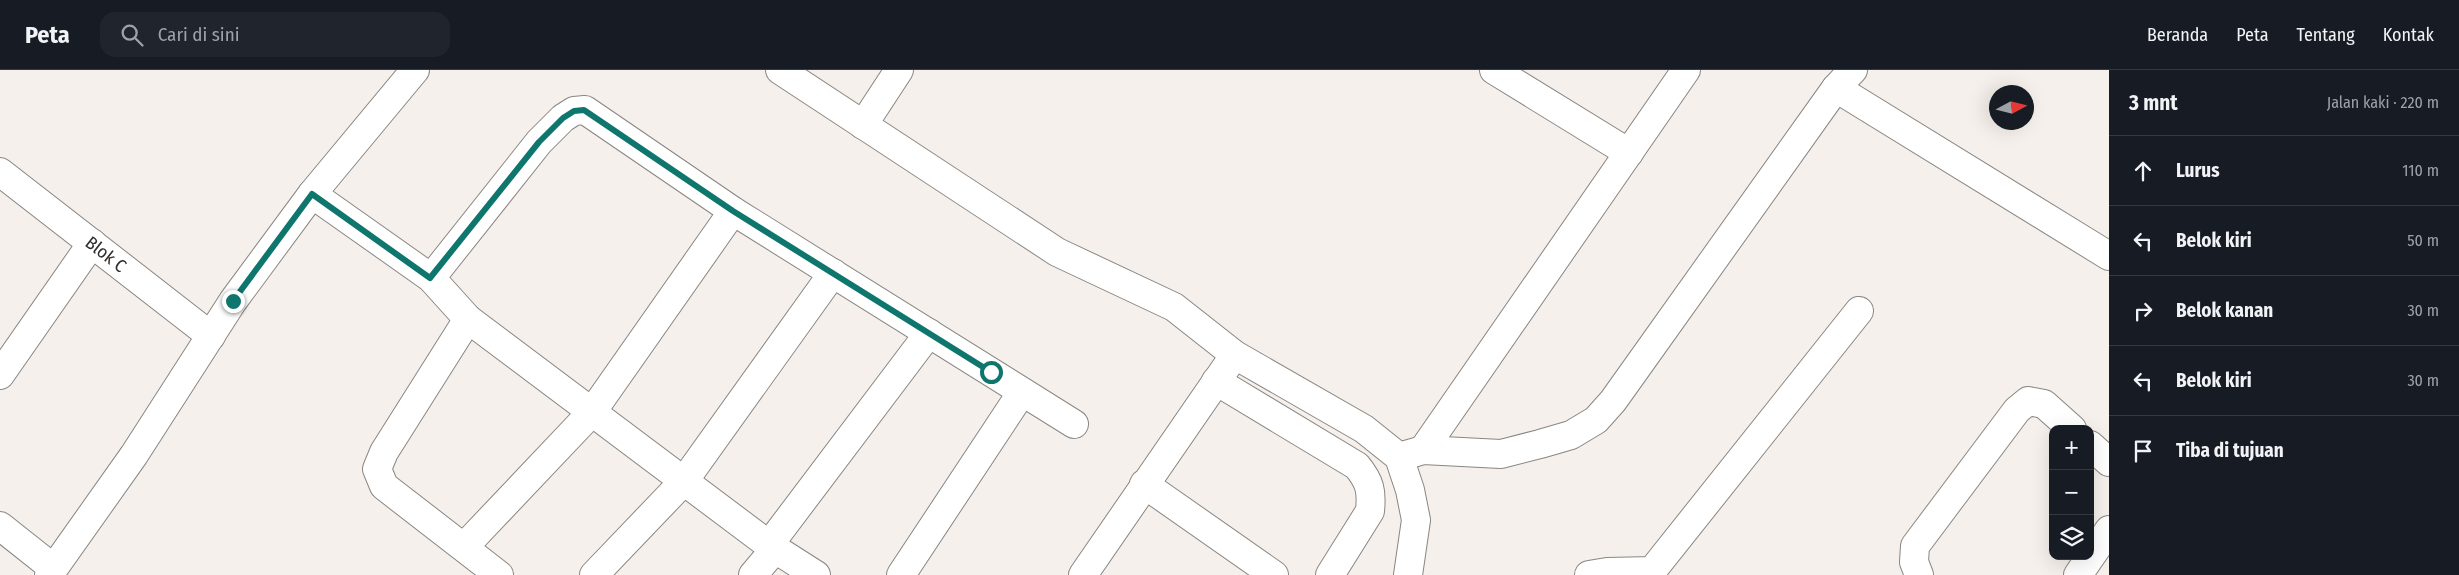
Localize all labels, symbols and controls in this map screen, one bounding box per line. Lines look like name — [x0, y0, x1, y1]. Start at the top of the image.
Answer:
search box — [100, 12, 450, 57]
text: Peta — [25, 21, 70, 49]
icon: search — [118, 21, 146, 49]
text: Cari di sini — [158, 23, 239, 46]
text: Beranda — [2147, 24, 2208, 46]
text: Peta — [2236, 24, 2269, 46]
text: Tentang — [2297, 24, 2355, 46]
text: Kontak — [2383, 24, 2434, 46]
north arrow — [1989, 85, 2034, 130]
text: 3 mnt — [2129, 90, 2178, 116]
text: Jalan kaki · 220 m — [2327, 93, 2439, 112]
icon: ahead — [2129, 157, 2157, 185]
text: Lurus — [2176, 159, 2220, 182]
text: 110 m — [2402, 161, 2439, 180]
icon: left — [2129, 227, 2157, 255]
text: Belok kiri — [2176, 229, 2252, 252]
text: 50 m — [2407, 231, 2439, 250]
street label: Blok C — [81, 232, 131, 277]
route end — [222, 290, 245, 313]
icon: right — [2129, 297, 2157, 325]
text: Belok kanan — [2176, 299, 2273, 322]
text: 30 m — [2407, 301, 2439, 320]
route start — [980, 361, 1003, 384]
icon: left — [2129, 367, 2157, 395]
text: Belok kiri — [2176, 369, 2252, 392]
text: 30 m — [2407, 371, 2439, 390]
map controls — [2049, 425, 2094, 560]
button: + — [2049, 425, 2094, 470]
icon: arrive — [2129, 437, 2157, 465]
text: Tiba di tujuan — [2176, 439, 2284, 462]
button: − — [2049, 470, 2094, 515]
button: layers — [2049, 515, 2094, 560]

